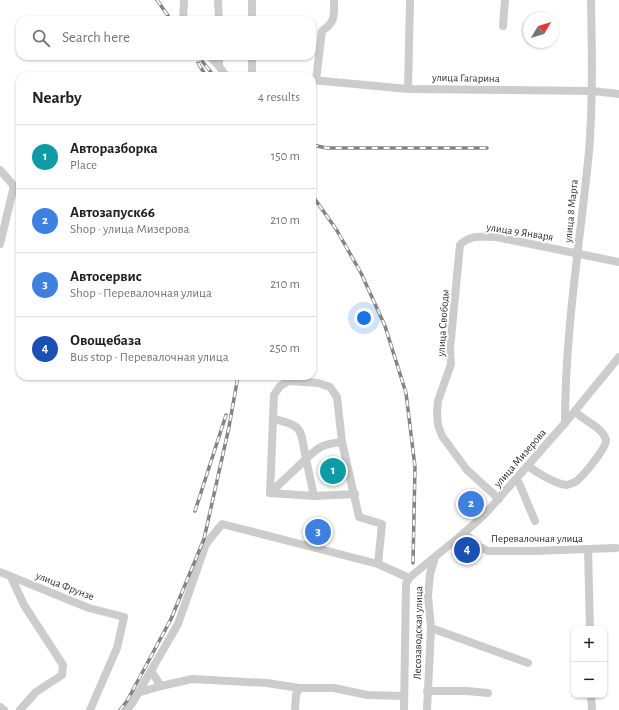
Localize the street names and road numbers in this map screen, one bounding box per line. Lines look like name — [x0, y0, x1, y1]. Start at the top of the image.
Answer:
street label: улица Гагарина — [431, 72, 500, 84]
street label: улица 8 Марта — [562, 179, 580, 244]
street label: улица 9 Января — [485, 221, 554, 243]
street label: улица Свободы — [435, 289, 451, 358]
street label: улица Мизерова — [491, 427, 548, 490]
street label: Перевалочная улица — [491, 533, 583, 544]
street label: улица Фрунзе — [33, 569, 96, 602]
street label: Лесозаводская улица — [412, 586, 424, 680]

